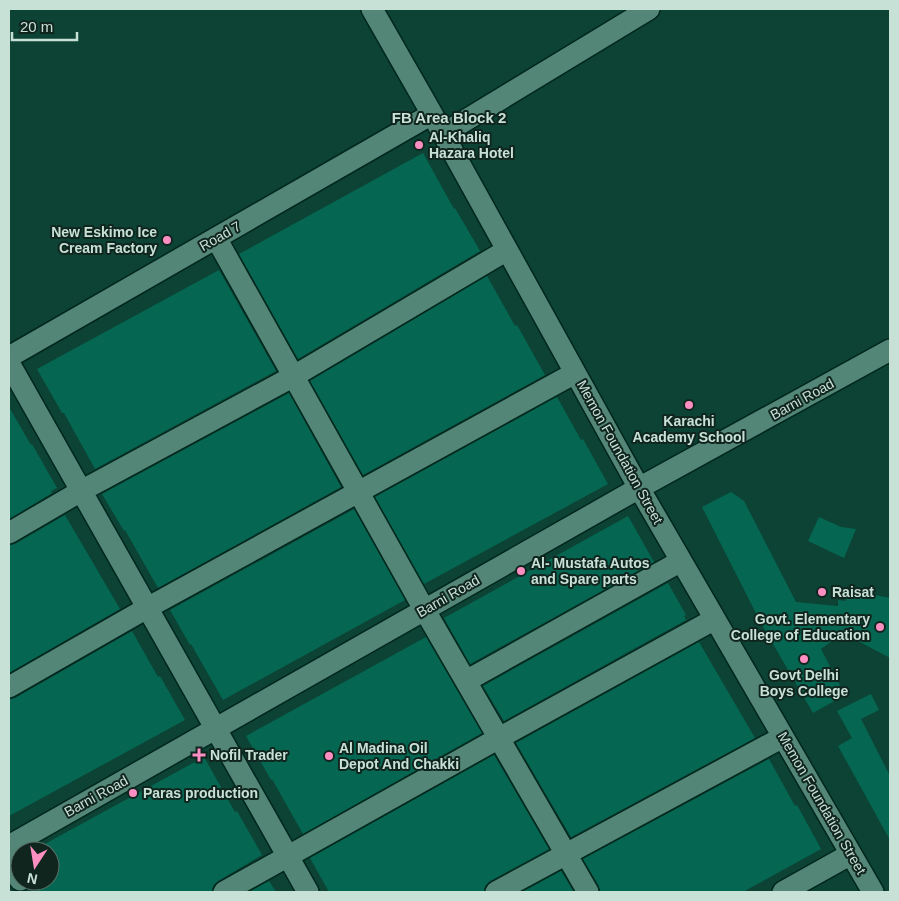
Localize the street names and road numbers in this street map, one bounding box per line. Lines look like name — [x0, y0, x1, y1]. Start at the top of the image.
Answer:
street label: Road 7 — [196, 218, 244, 254]
street label: Barni Road — [767, 375, 837, 423]
street label: Memon Foundation Street — [574, 377, 666, 527]
street label: Barni Road — [414, 572, 482, 620]
street label: Memon Foundation Street — [775, 729, 869, 877]
street label: Barni Road — [61, 772, 131, 820]

